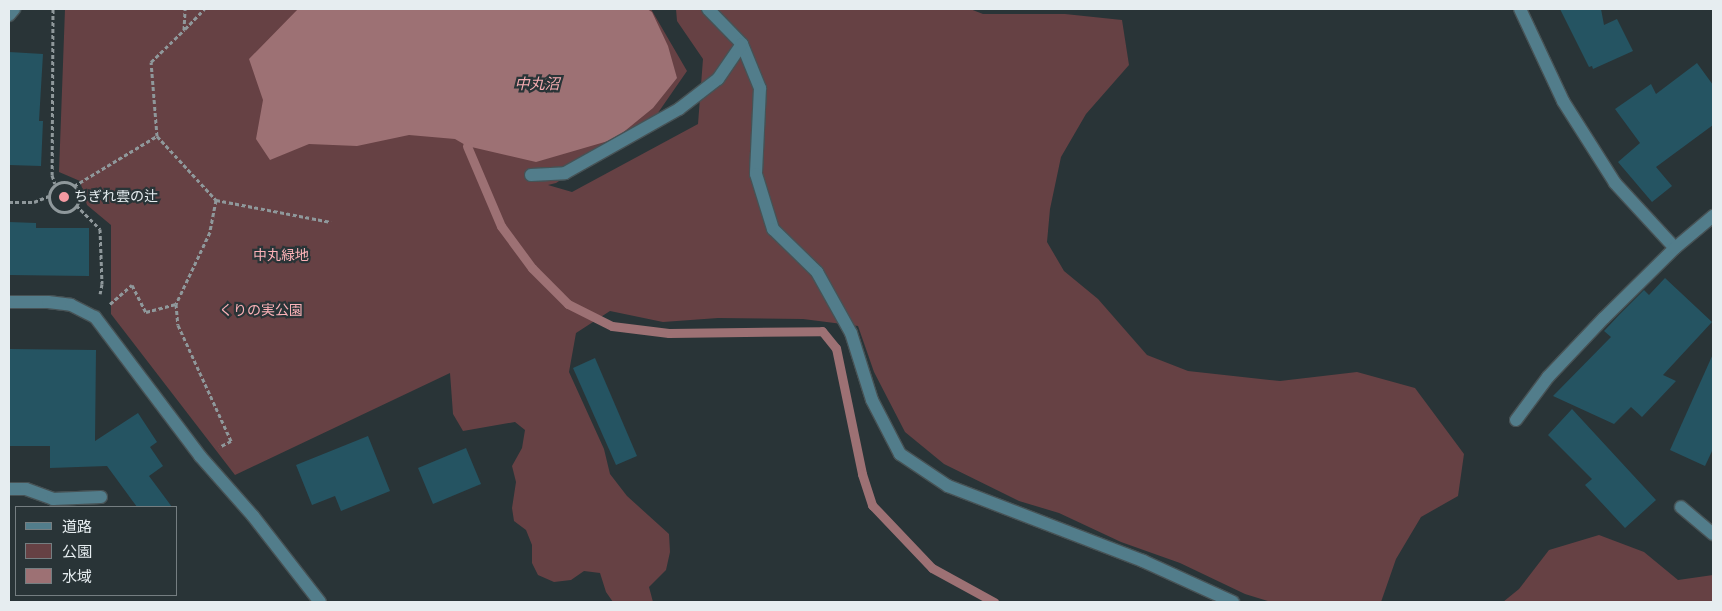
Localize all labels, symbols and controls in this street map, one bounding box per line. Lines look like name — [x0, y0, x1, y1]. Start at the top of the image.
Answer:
water label: 中丸沼 — [515, 76, 559, 94]
place label: ちぎれ雲の辻 — [74, 189, 158, 205]
marker: ちぎれ雲の辻 — [58, 191, 70, 203]
park label: 中丸緑地 — [253, 248, 309, 264]
park label: くりの実公園 — [219, 303, 303, 319]
legend — [15, 506, 178, 596]
text: 道路 — [62, 518, 92, 536]
text: 公園 — [62, 543, 92, 561]
text: 水域 — [62, 568, 92, 586]

